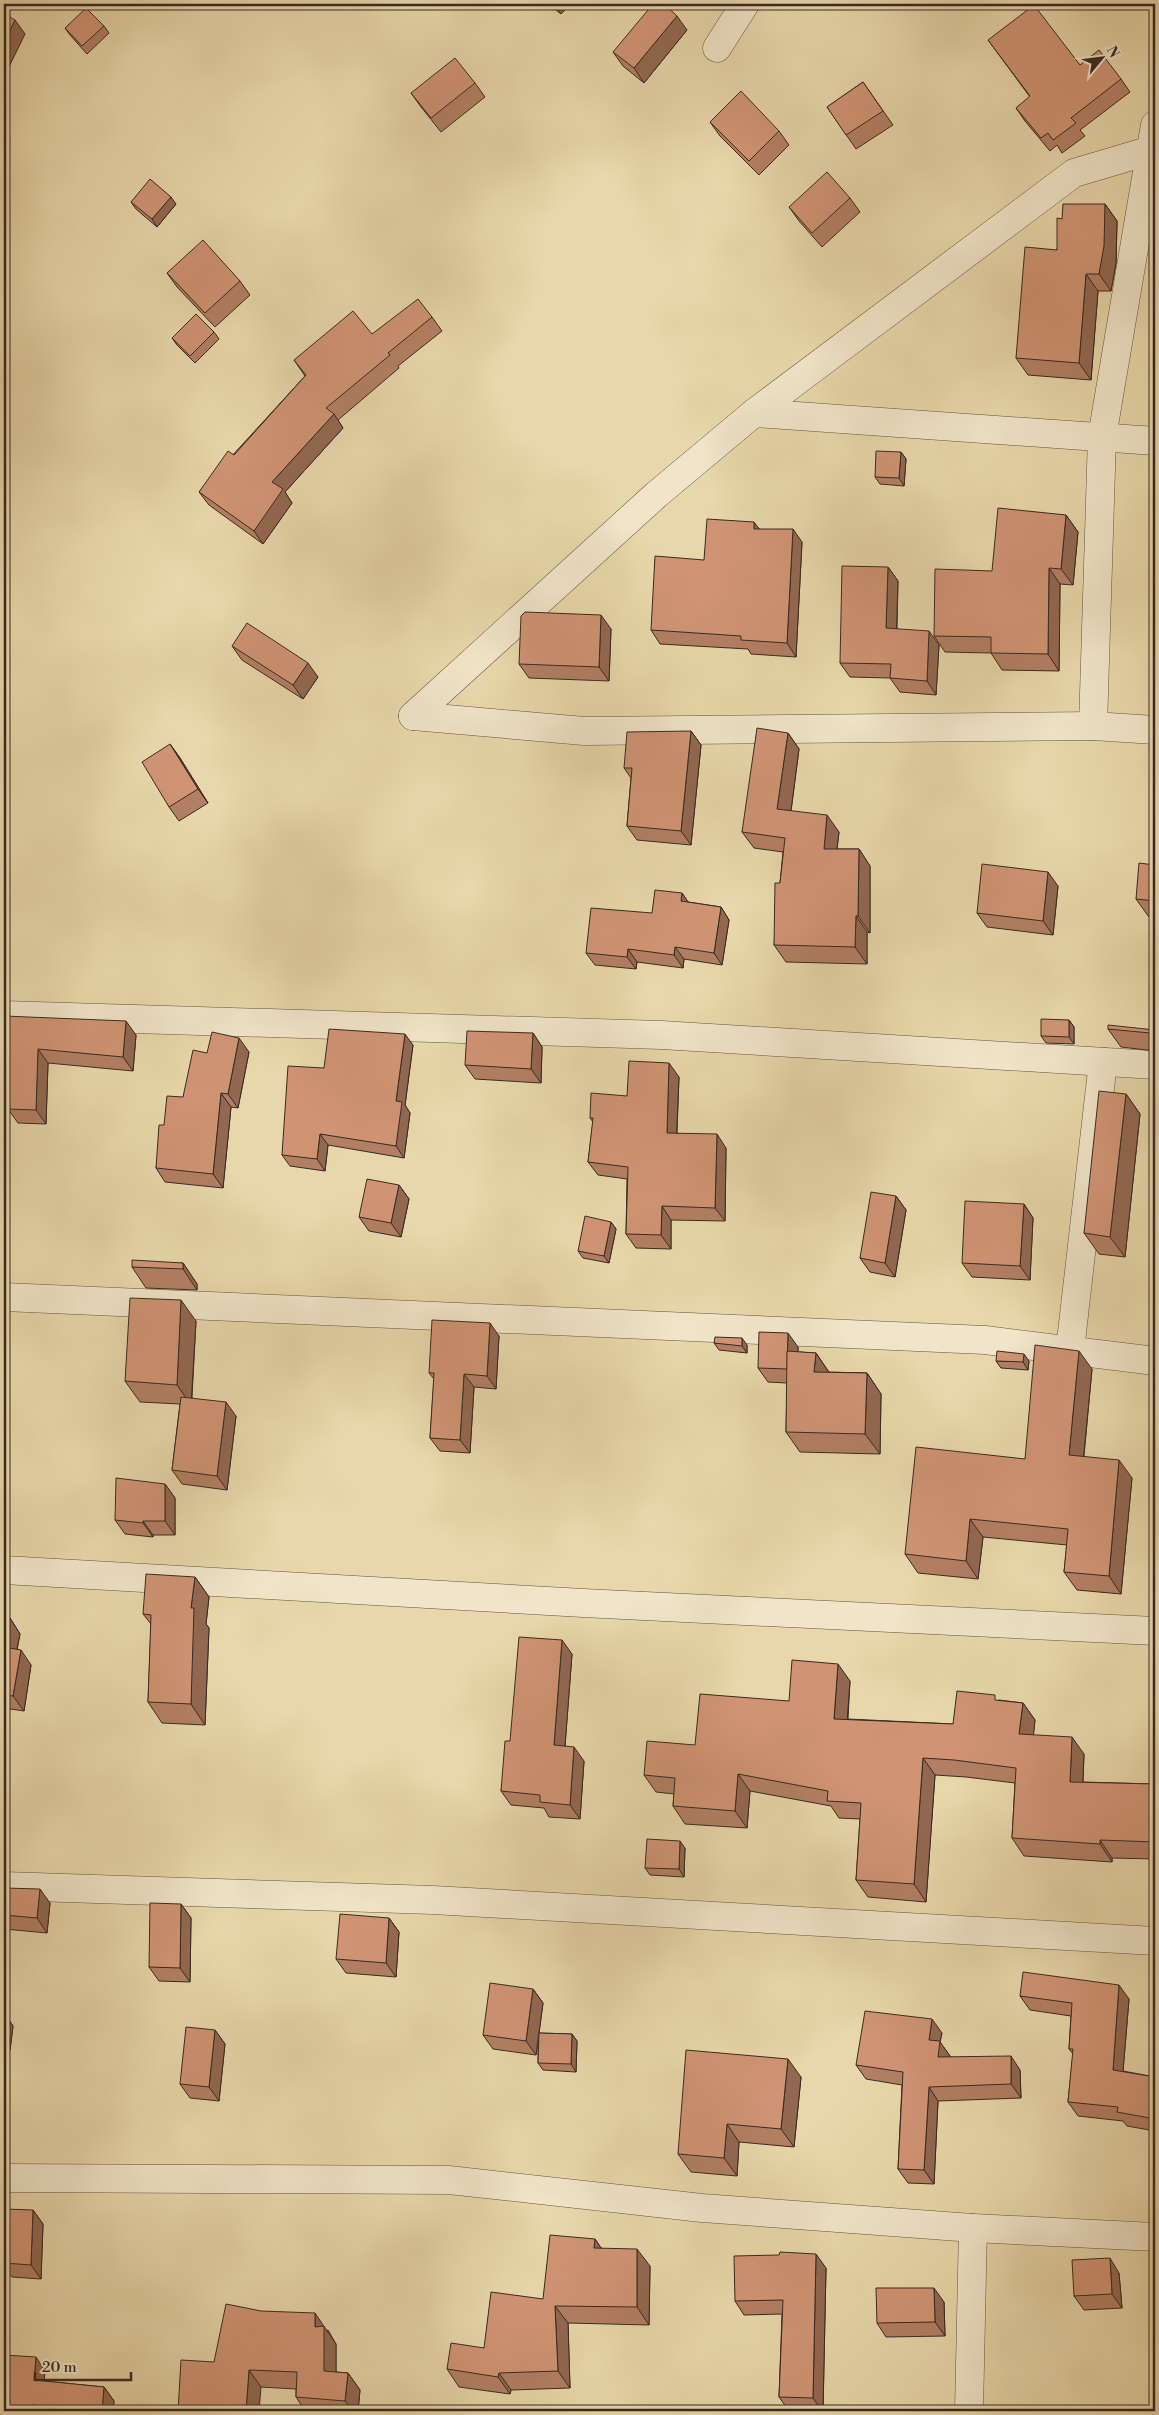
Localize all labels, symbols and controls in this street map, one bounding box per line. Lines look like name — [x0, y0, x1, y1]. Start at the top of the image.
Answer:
north arrow — [1076, 32, 1126, 82]
text: N — [1102, 43, 1123, 61]
scale bar — [35, 2350, 131, 2382]
text: 20 m — [42, 2358, 77, 2377]

